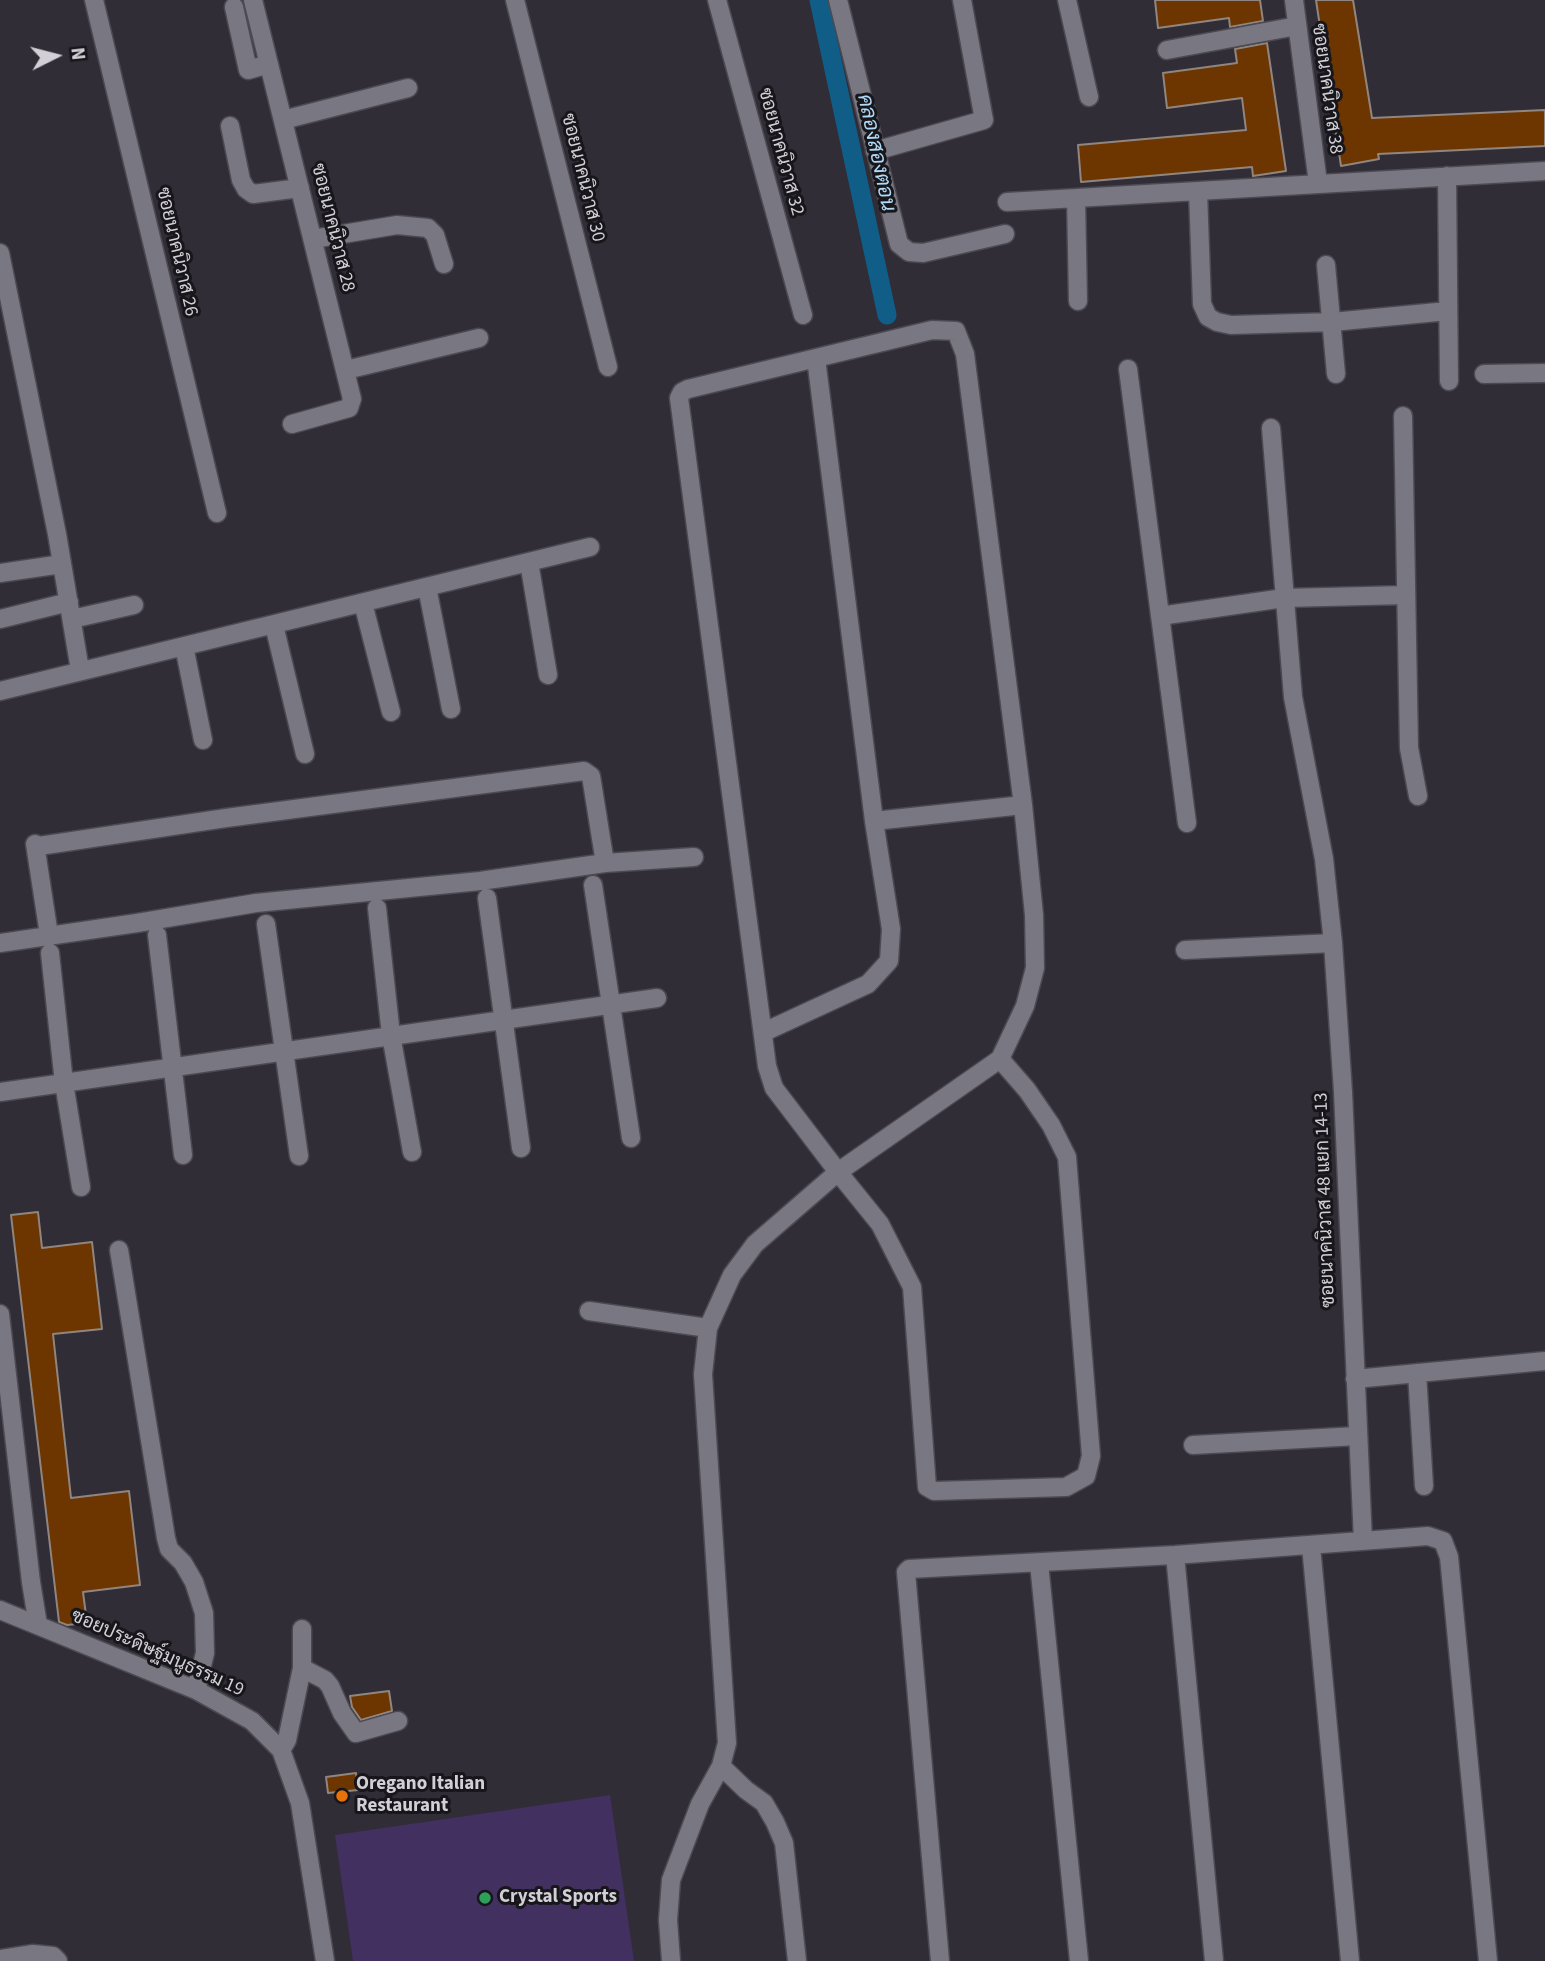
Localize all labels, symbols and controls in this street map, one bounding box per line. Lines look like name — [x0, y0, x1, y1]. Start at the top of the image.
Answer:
north arrow — [21, 21, 91, 91]
street label: ซอยนาคนิวาส 38 — [1306, 22, 1346, 156]
text: N — [63, 46, 91, 61]
street label: ซอยนาคนิวาส 32 — [752, 86, 808, 218]
water label: คลองสองตอน — [850, 92, 900, 214]
street label: ซอยนาคนิวาส 30 — [555, 112, 609, 244]
street label: ซอยนาคนิวาส 28 — [305, 162, 359, 294]
street label: ซอยนาคนิวาส 26 — [150, 185, 202, 319]
street label: ซอยนาคนิวาส 48 แยก 14-13 — [1311, 1092, 1341, 1308]
street label: ซอยประดิษฐ์มนูธรรม 19 — [67, 1606, 247, 1702]
place label: Oregano Italian Restaurant — [356, 1774, 485, 1818]
marker: Oregano Italian Restaurant — [334, 1788, 350, 1804]
place label: Crystal Sports — [499, 1887, 617, 1909]
marker: Crystal Sports — [477, 1890, 493, 1906]

